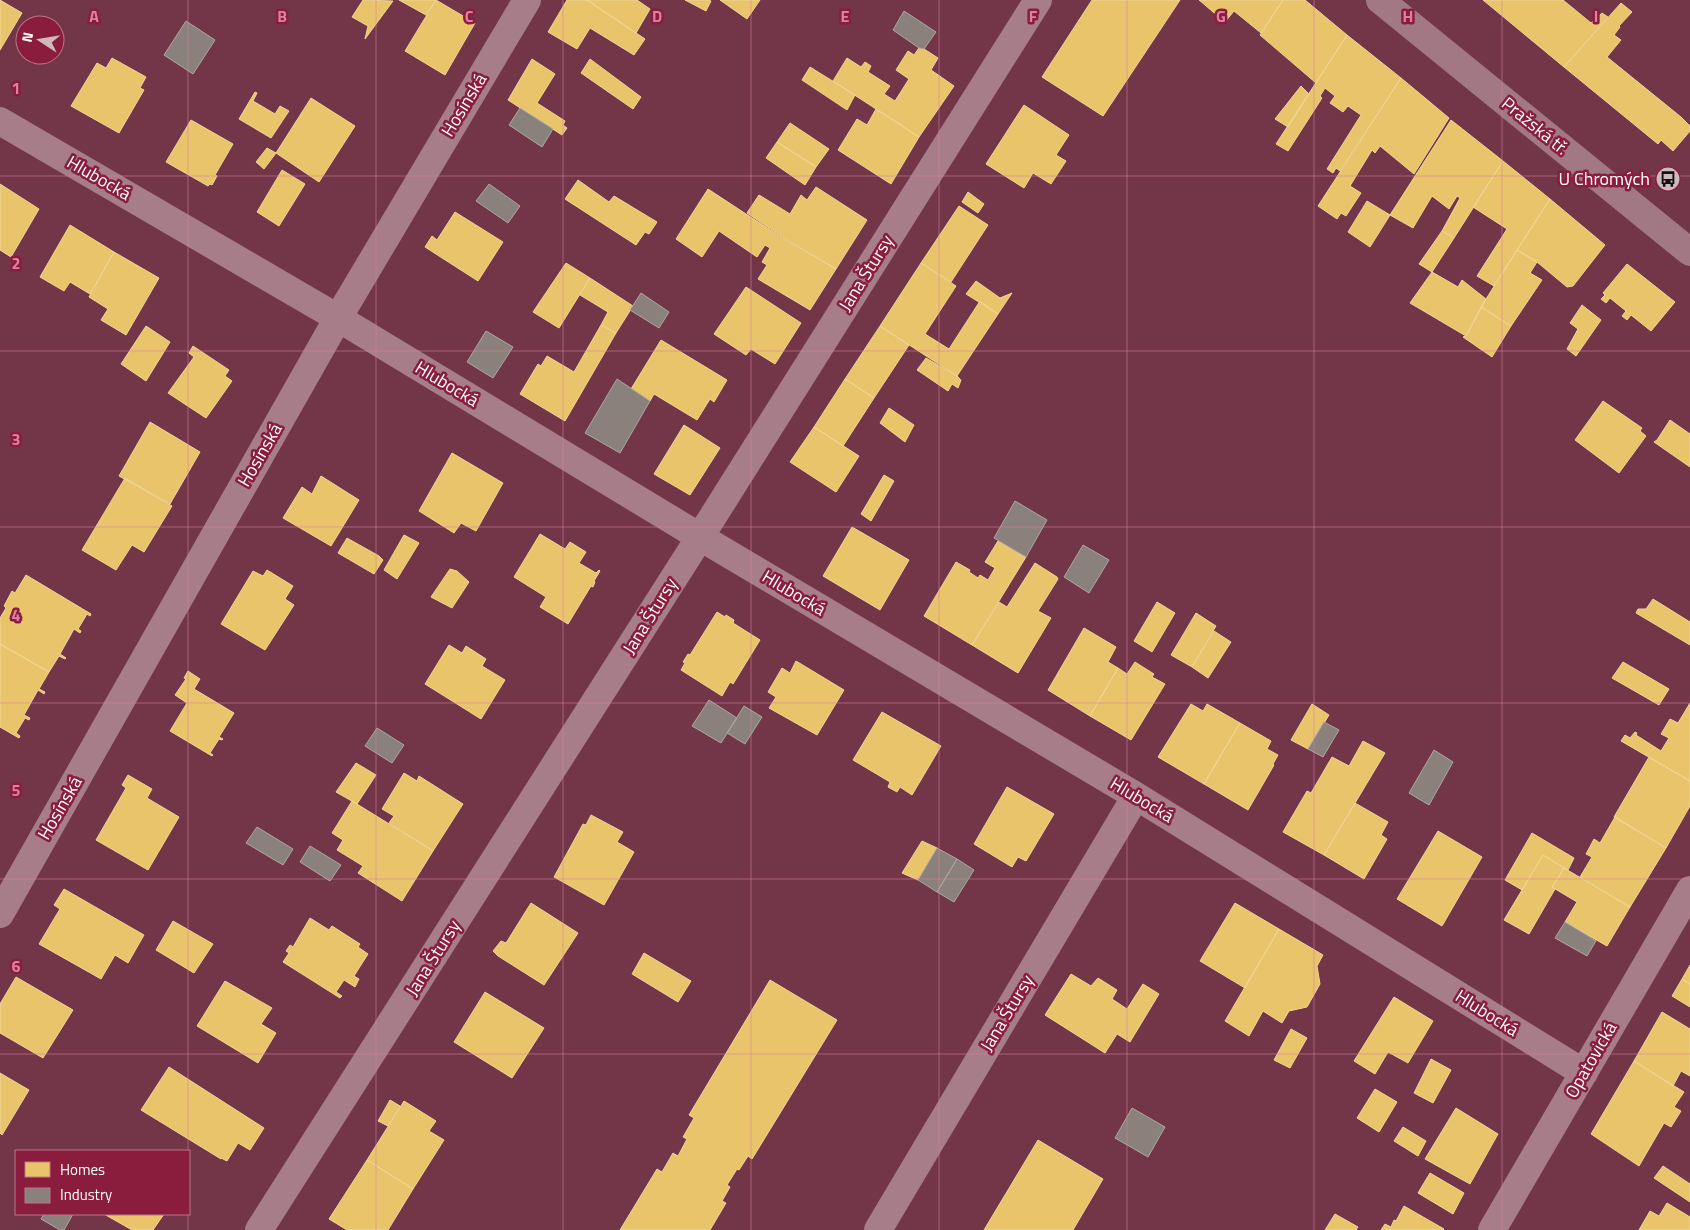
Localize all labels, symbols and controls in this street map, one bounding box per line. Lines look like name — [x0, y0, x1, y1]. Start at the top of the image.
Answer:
text: A — [89, 4, 99, 28]
text: B — [277, 4, 287, 28]
text: C — [465, 4, 474, 28]
text: D — [652, 4, 662, 28]
text: E — [841, 4, 850, 28]
text: F — [1029, 4, 1038, 28]
text: G — [1216, 4, 1226, 28]
text: H — [1403, 4, 1413, 28]
text: I — [1594, 4, 1598, 28]
north arrow — [15, 15, 65, 65]
text: N — [16, 30, 38, 44]
street label: Hosínská — [434, 68, 493, 141]
text: 1 — [12, 76, 20, 100]
street label: Pražská tř. — [1496, 90, 1575, 161]
street label: Hlubocká — [62, 148, 136, 207]
place label: U Chromých — [1558, 165, 1650, 192]
bus stop icon: U Chromých — [1655, 166, 1681, 192]
street label: Jana Štursy — [831, 229, 900, 316]
text: 2 — [12, 251, 20, 275]
street label: Hlubocká — [410, 354, 484, 413]
street label: Hosínská — [231, 418, 289, 492]
text: 3 — [12, 427, 20, 451]
street label: Hlubocká — [757, 563, 831, 622]
street label: Jana Štursy — [615, 572, 684, 659]
text: 4 — [12, 603, 21, 627]
street label: Hlubocká — [1105, 770, 1179, 829]
street label: Hosínská — [31, 771, 89, 845]
text: 5 — [12, 778, 21, 802]
street label: Jana Štursy — [398, 914, 467, 1001]
text: 6 — [12, 954, 21, 978]
street label: Jana Štursy — [973, 969, 1040, 1056]
street label: Hlubocká — [1450, 983, 1524, 1043]
street label: Opatovická — [1558, 1017, 1623, 1103]
legend — [15, 1150, 190, 1215]
text: Homes — [60, 1158, 105, 1181]
text: Industry — [60, 1183, 112, 1206]

